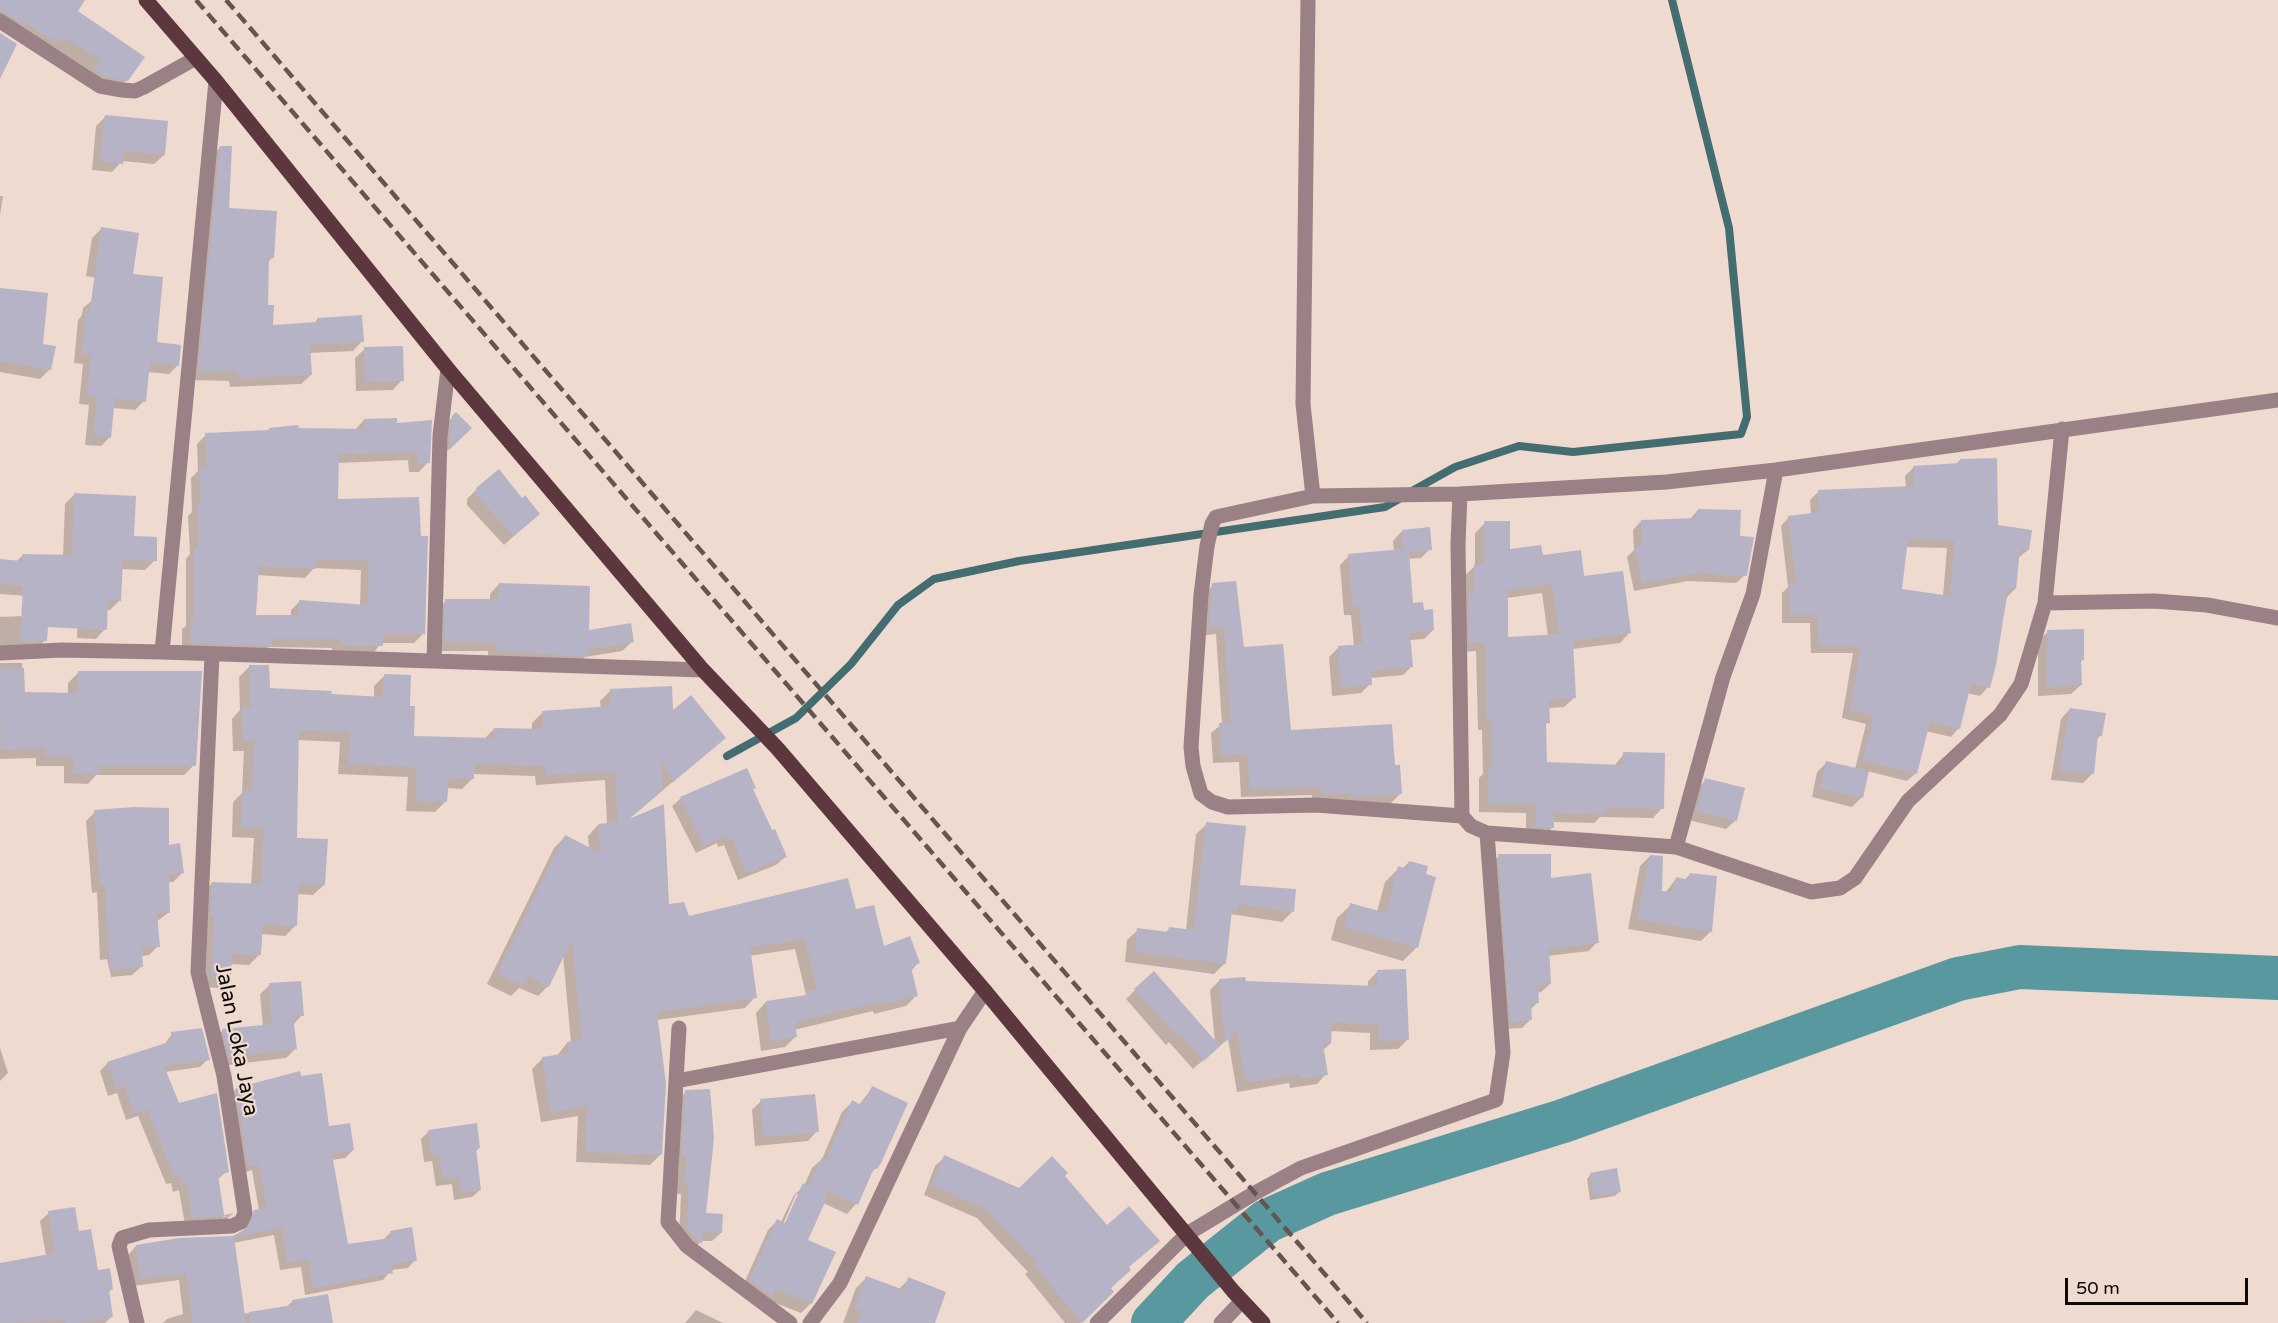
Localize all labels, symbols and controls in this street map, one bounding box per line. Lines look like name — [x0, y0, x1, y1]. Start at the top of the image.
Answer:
street label: Jalan Loka Jaya — [209, 962, 263, 1118]
scale bar — [2068, 1266, 2251, 1304]
text: 50 m — [2076, 1277, 2120, 1299]

